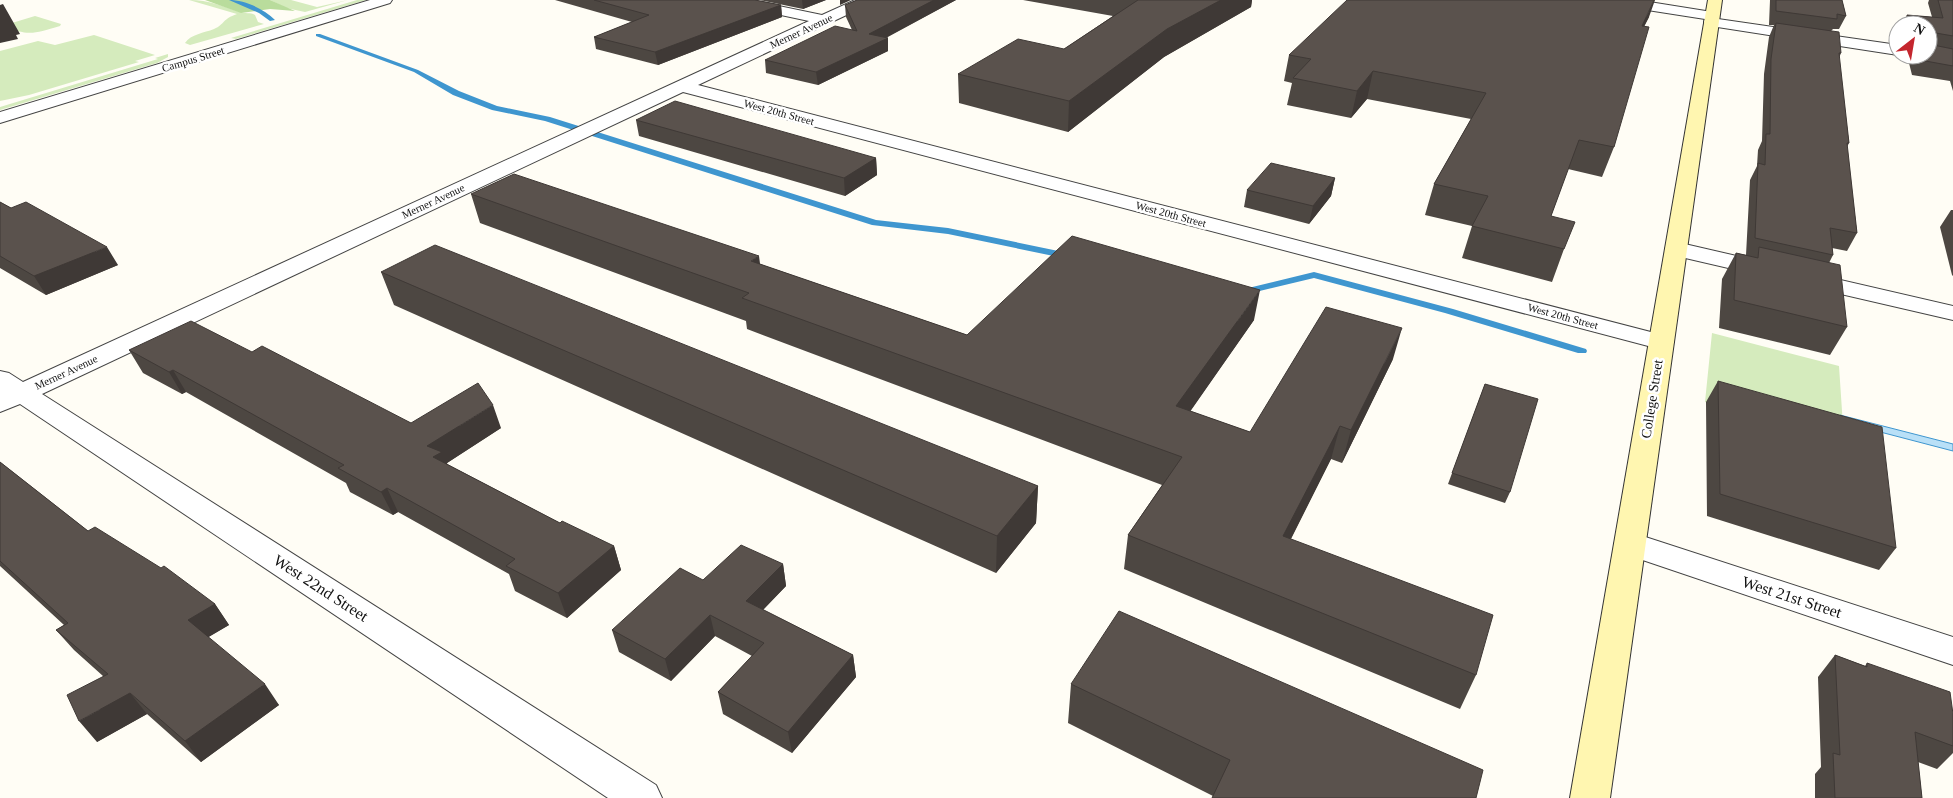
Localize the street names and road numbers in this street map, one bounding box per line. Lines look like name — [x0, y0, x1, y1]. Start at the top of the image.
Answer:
street label: Merner Avenue — [768, 11, 834, 51]
street label: Campus Street — [160, 44, 226, 74]
street label: West 20th Street — [742, 97, 816, 127]
street label: Merner Avenue — [400, 181, 466, 221]
street label: West 20th Street — [1134, 199, 1208, 229]
street label: West 20th Street — [1526, 301, 1600, 331]
street label: Merner Avenue — [33, 352, 99, 392]
street label: College Street — [1638, 358, 1666, 440]
street label: West 22nd Street — [271, 551, 372, 625]
street label: West 21st Street — [1740, 573, 1844, 621]

